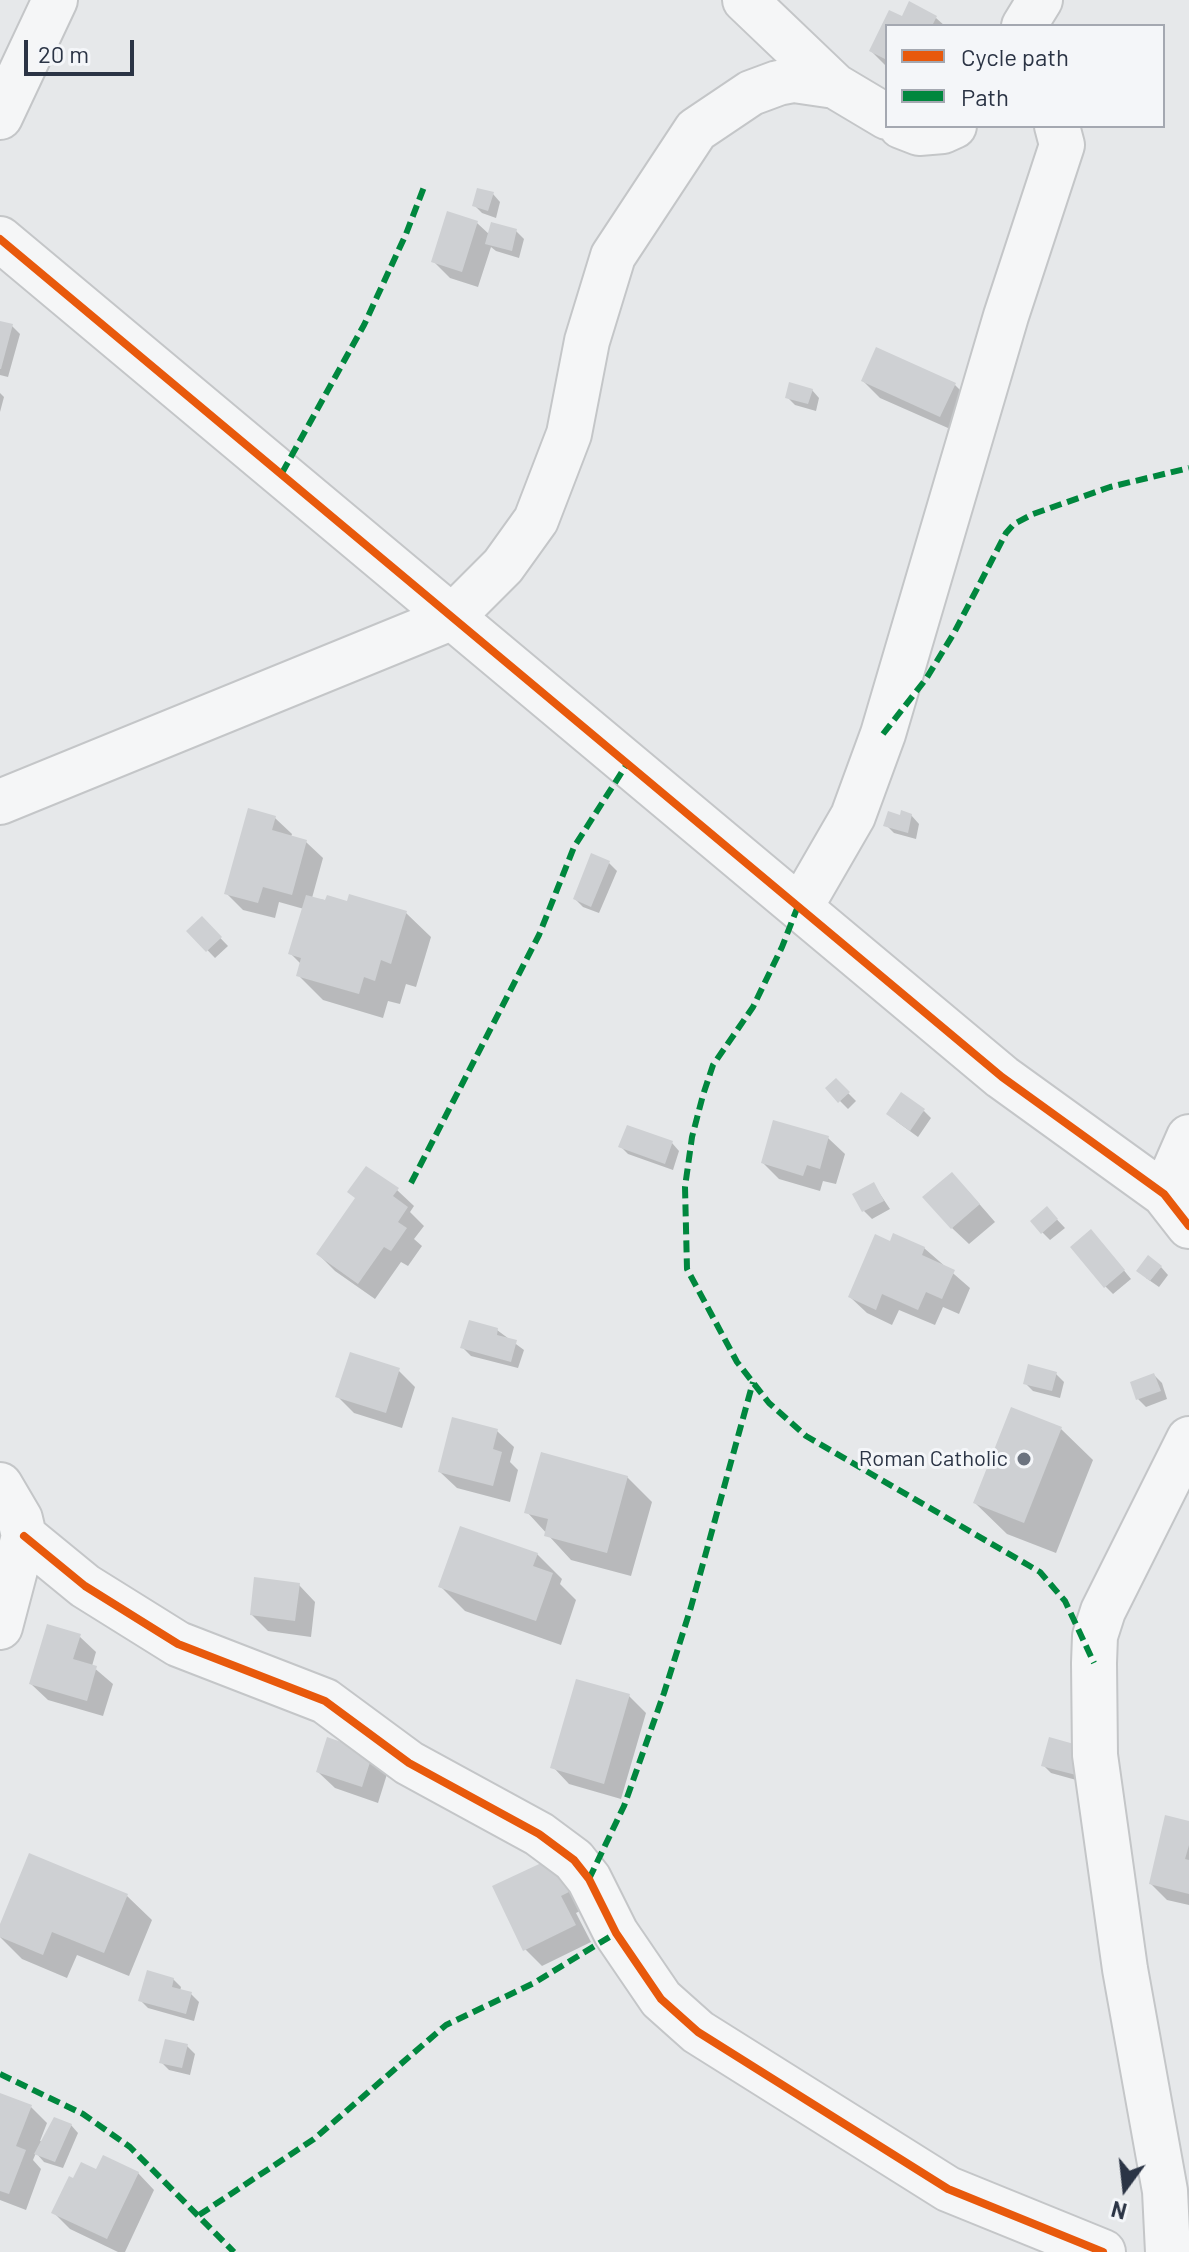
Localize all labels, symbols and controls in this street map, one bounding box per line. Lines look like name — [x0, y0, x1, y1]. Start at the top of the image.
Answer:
scale bar — [28, 24, 138, 74]
legend — [885, 24, 1165, 128]
text: 20 m — [38, 39, 89, 68]
text: Cycle path — [961, 42, 1069, 71]
text: Path — [961, 82, 1009, 111]
place label: Roman Catholic — [859, 1446, 1008, 1472]
marker: Roman Catholic — [1015, 1450, 1033, 1468]
north arrow — [1085, 2148, 1165, 2228]
text: N — [1108, 2197, 1129, 2226]

